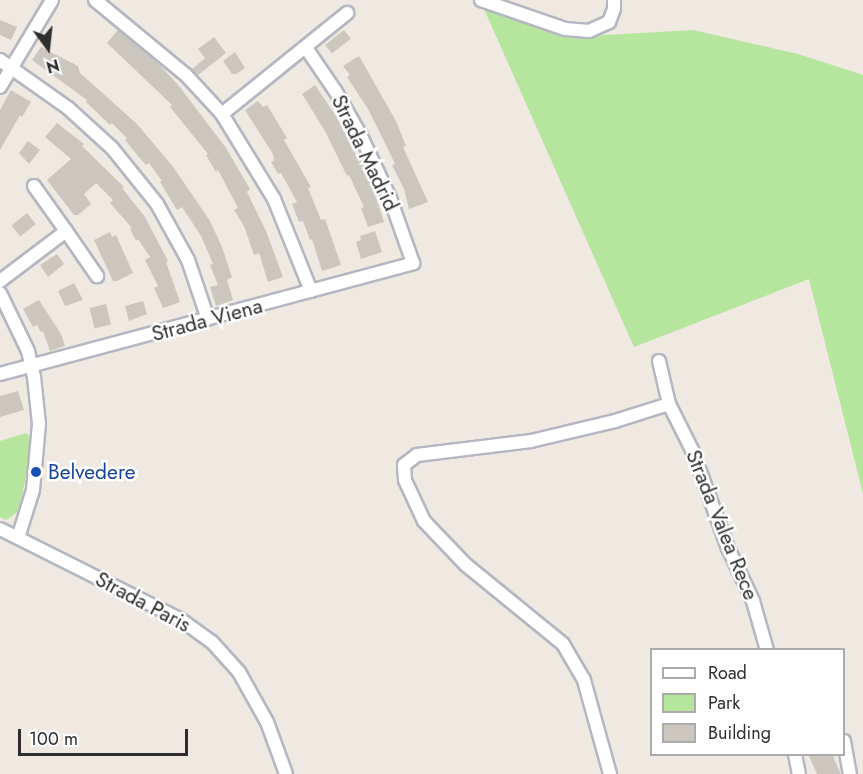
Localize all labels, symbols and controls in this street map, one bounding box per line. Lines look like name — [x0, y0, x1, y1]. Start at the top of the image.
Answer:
north arrow — [18, 18, 78, 78]
text: N — [44, 53, 62, 79]
street label: Strada Madrid — [326, 91, 404, 215]
street label: Strada Viena — [149, 293, 265, 347]
street label: Strada Valea Rece — [680, 446, 764, 604]
place label: Belvedere — [48, 459, 136, 485]
marker: Belvedere — [29, 465, 43, 479]
street label: Strada Paris — [91, 566, 195, 638]
legend — [650, 648, 845, 756]
text: Road — [708, 660, 747, 686]
text: Park — [708, 690, 740, 716]
scale bar — [21, 717, 190, 755]
text: Building — [708, 720, 771, 746]
text: 100 m — [29, 726, 78, 752]

